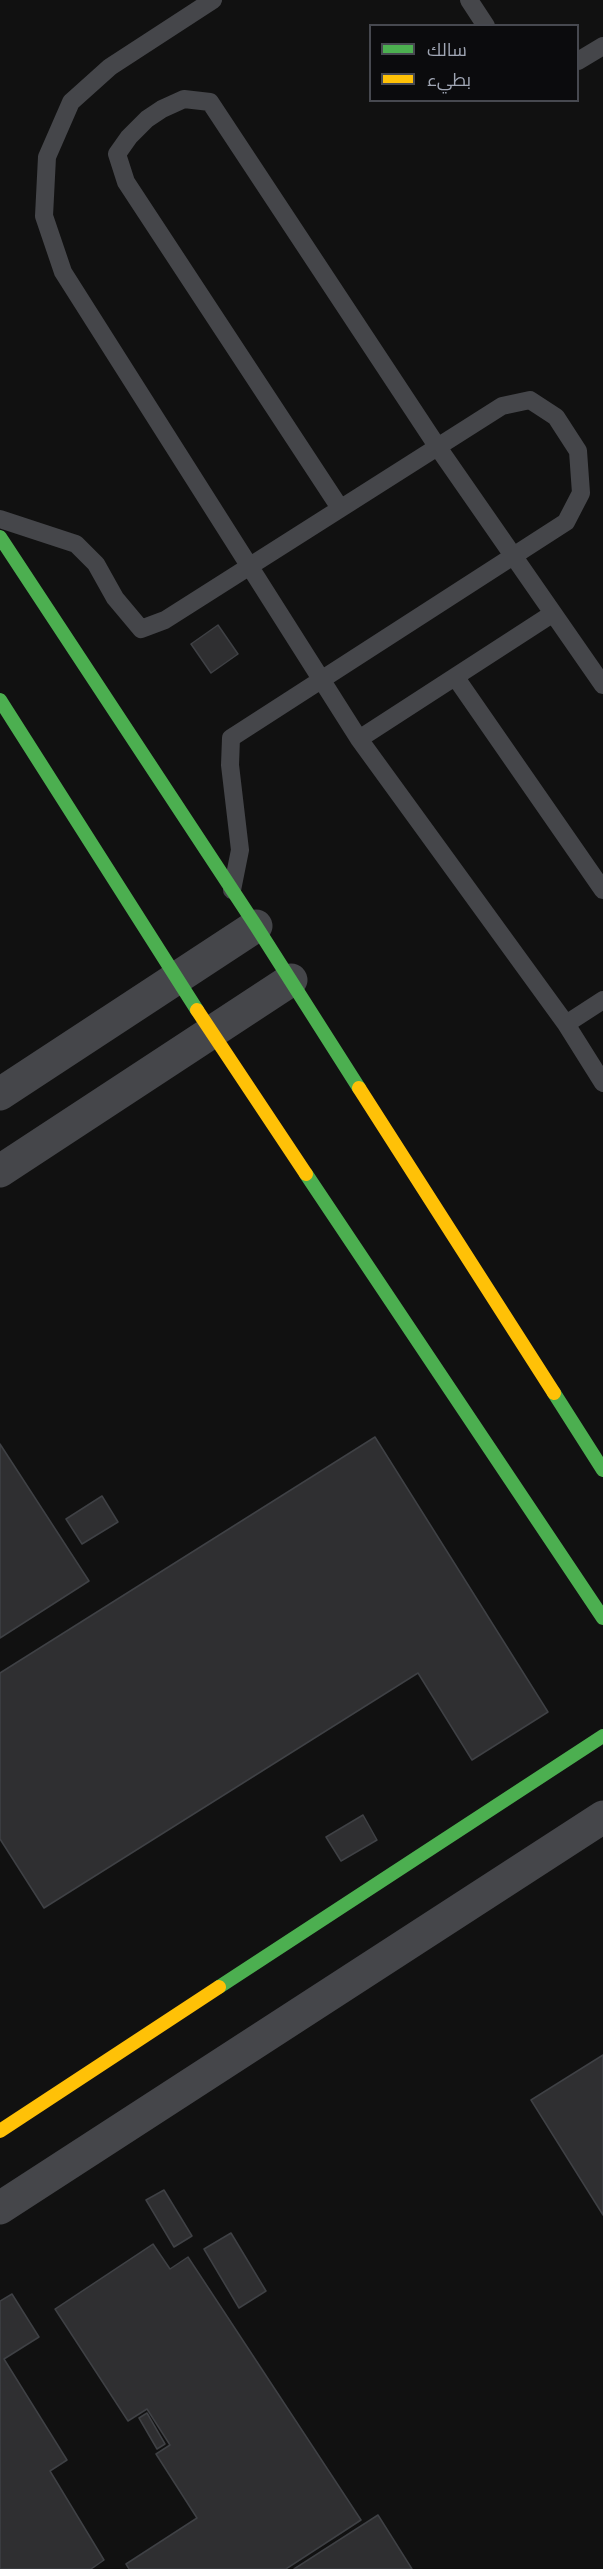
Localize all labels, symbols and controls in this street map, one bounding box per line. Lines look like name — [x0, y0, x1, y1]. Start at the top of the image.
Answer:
legend — [369, 24, 579, 102]
text: سالك — [427, 39, 467, 61]
text: بطيء — [427, 69, 471, 91]

